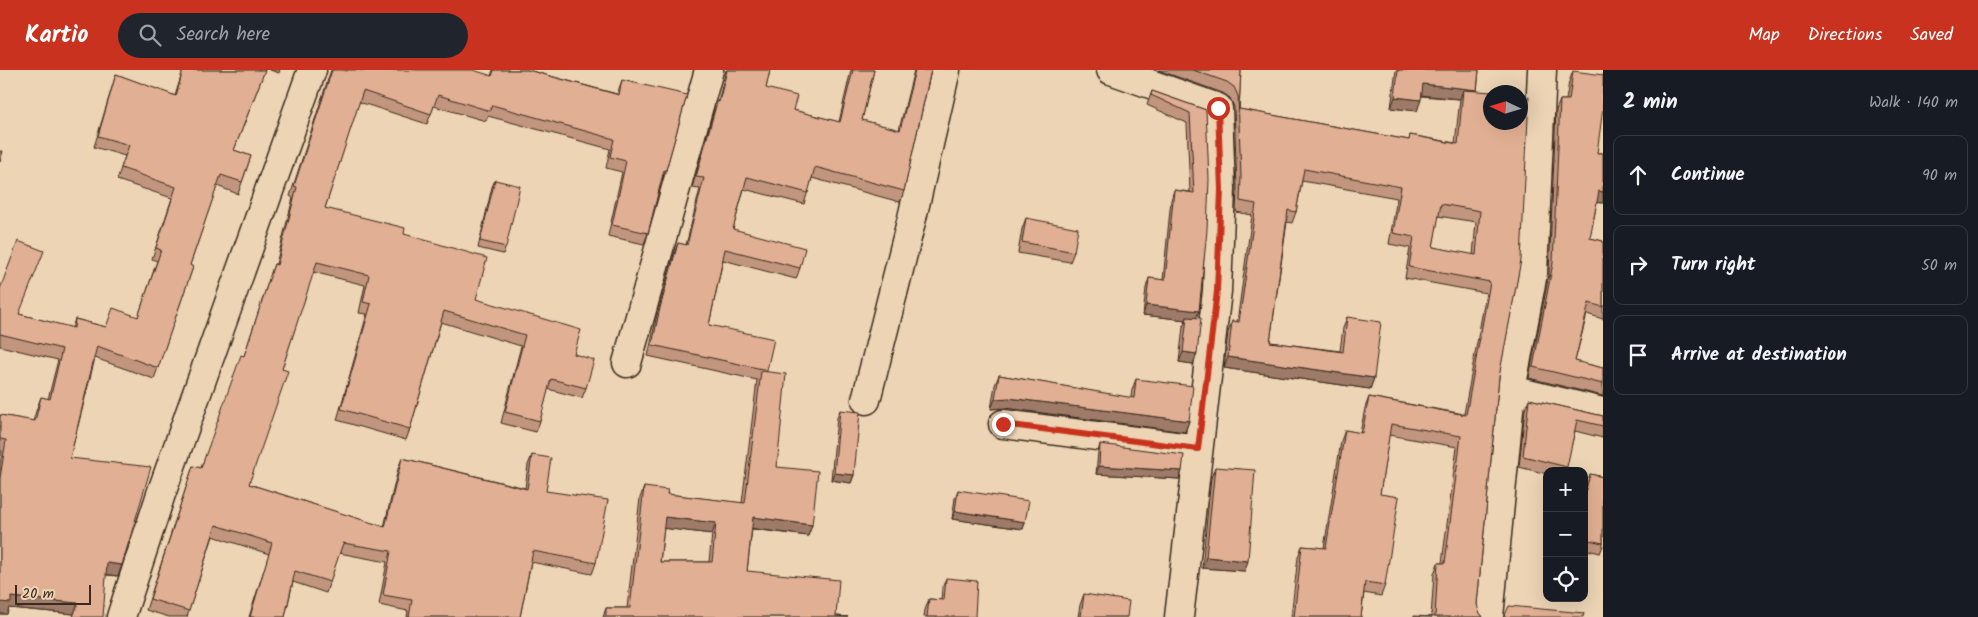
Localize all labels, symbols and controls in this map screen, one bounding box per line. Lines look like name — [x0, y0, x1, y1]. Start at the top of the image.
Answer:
search box — [118, 13, 468, 58]
text: Kartio — [25, 16, 88, 55]
text: Search here — [176, 20, 270, 50]
icon: search — [136, 21, 164, 49]
text: Map — [1748, 21, 1780, 50]
text: Directions — [1808, 21, 1882, 50]
text: Saved — [1910, 21, 1953, 50]
north arrow — [1483, 85, 1528, 130]
text: 2 min — [1623, 86, 1678, 119]
text: Walk · 140 m — [1869, 90, 1958, 115]
route start — [1207, 97, 1230, 120]
text: Continue — [1671, 160, 1744, 190]
icon: ahead — [1624, 161, 1652, 189]
text: 90 m — [1922, 163, 1957, 188]
text: Turn right — [1671, 250, 1756, 280]
icon: right — [1624, 251, 1652, 279]
text: 50 m — [1921, 253, 1957, 278]
text: Arrive at destination — [1671, 340, 1847, 370]
icon: arrive — [1624, 341, 1652, 369]
route end — [992, 413, 1015, 436]
map controls — [1543, 467, 1588, 602]
button: + — [1543, 467, 1588, 512]
button: − — [1543, 512, 1588, 557]
button: locate — [1543, 557, 1588, 602]
scale bar — [15, 582, 91, 605]
text: 20 m — [22, 583, 54, 605]

